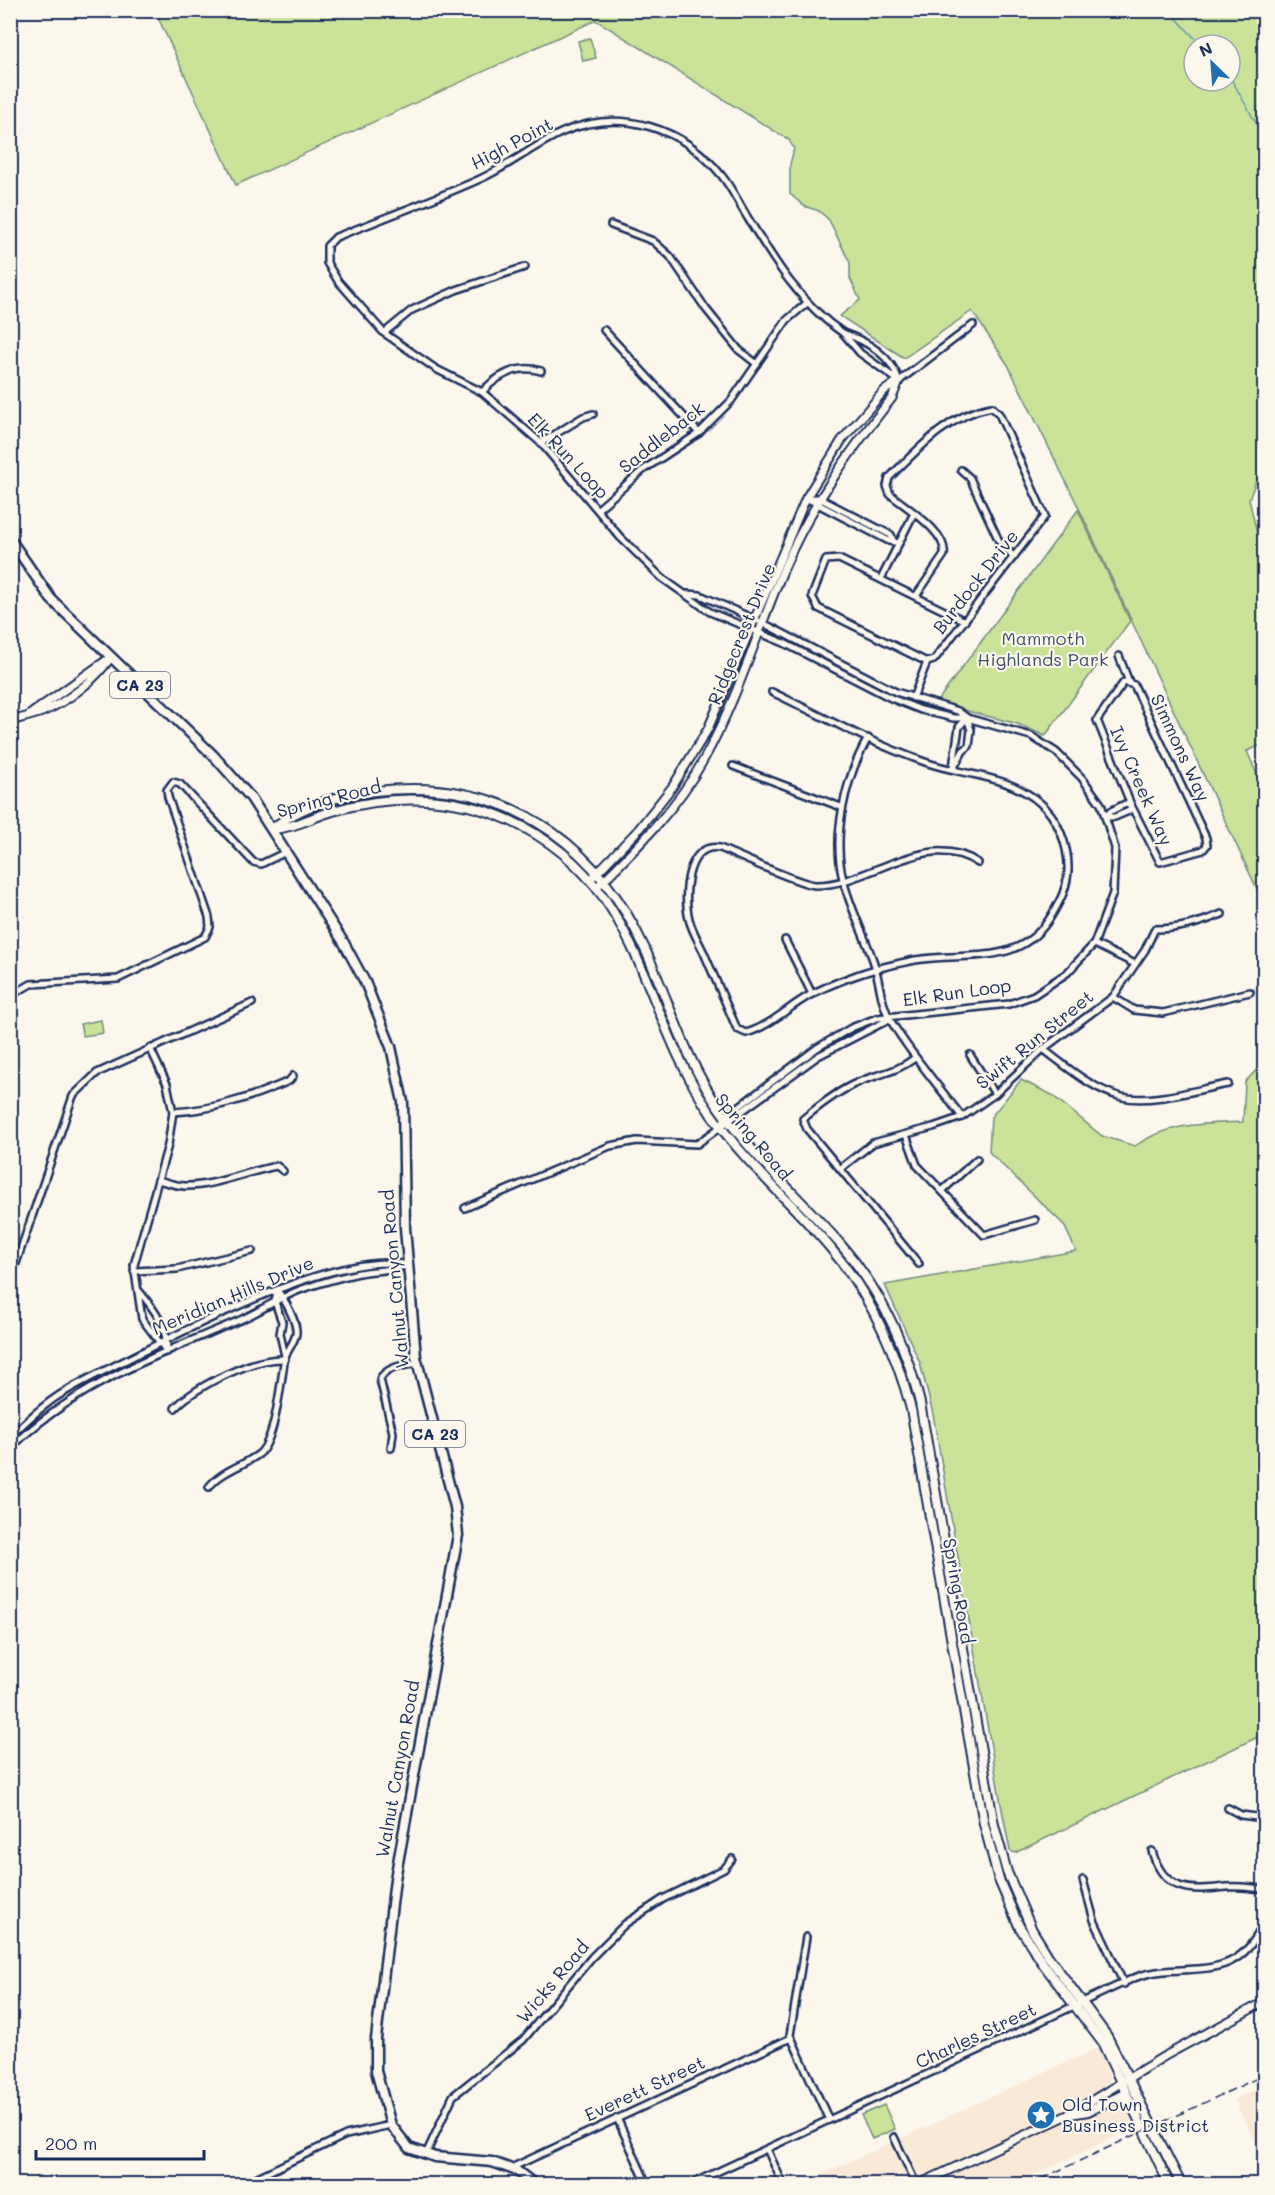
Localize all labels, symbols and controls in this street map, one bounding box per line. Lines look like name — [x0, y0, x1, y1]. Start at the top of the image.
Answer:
north arrow — [1182, 33, 1242, 93]
text: N — [1196, 37, 1215, 61]
street label: High Point — [466, 111, 557, 175]
street label: Saddleback — [614, 396, 709, 478]
street label: Elk Run Loop — [523, 407, 615, 503]
street label: Burdock Drive — [927, 524, 1023, 638]
street label: Ridgecrest Drive — [702, 559, 780, 708]
park label: Mammoth Highlands Park — [977, 626, 1109, 671]
road number: CA 23 — [110, 672, 170, 698]
street label: Simmons Way — [1146, 690, 1216, 805]
street label: Ivy Creek Way — [1105, 722, 1179, 849]
street label: Spring Road — [274, 773, 383, 823]
street label: Elk Run Loop — [901, 973, 1013, 1011]
street label: Swift Run Street — [971, 984, 1098, 1094]
street label: Spring Road — [710, 1088, 797, 1185]
street label: Walnut Canyon Road — [374, 1189, 414, 1370]
street label: Meridian Hills Drive — [148, 1250, 317, 1340]
road number: CA 23 — [405, 1421, 465, 1447]
street label: Spring Road — [938, 1536, 980, 1645]
street label: Walnut Canyon Road — [370, 1678, 424, 1859]
street label: Wicks Road — [511, 1935, 594, 2028]
street label: Charles Street — [911, 1997, 1040, 2074]
street label: Everett Street — [581, 2050, 709, 2126]
place label: Old Town Business District — [1062, 2092, 1209, 2137]
place icon: Old Town Business District — [1025, 2099, 1057, 2131]
scale bar — [36, 2123, 204, 2161]
text: 200 m — [45, 2131, 97, 2155]

